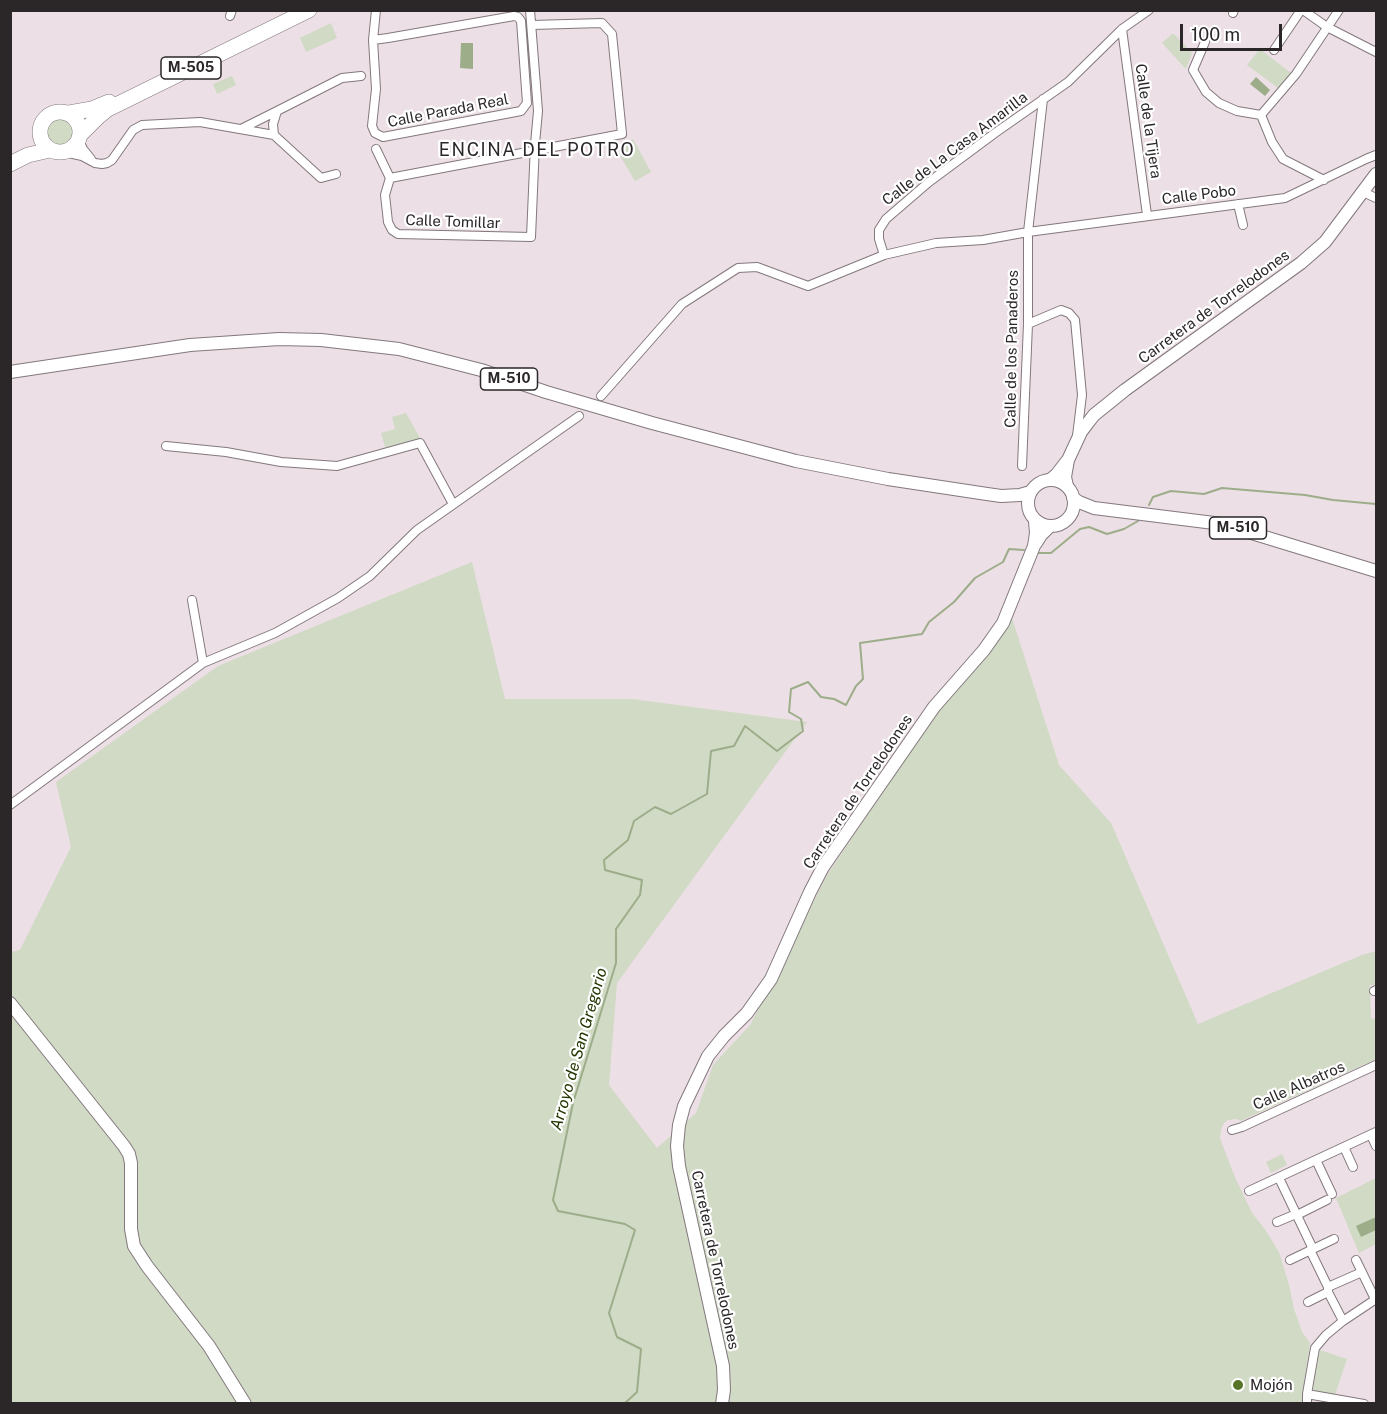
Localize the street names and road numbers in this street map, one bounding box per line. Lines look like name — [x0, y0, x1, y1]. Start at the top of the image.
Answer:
road number: M-505 — [161, 57, 221, 79]
street label: Calle de la Tijera — [1131, 63, 1165, 179]
street label: Calle de La Casa Amarilla — [879, 88, 1031, 210]
street label: Calle Parada Real — [386, 90, 510, 132]
street label: Calle Pobo — [1161, 182, 1237, 208]
street label: Calle Tomillar — [405, 211, 501, 233]
street label: Carretera de Torrelodones — [1135, 246, 1293, 368]
street label: Calle de los Panaderos — [1002, 270, 1022, 428]
road number: M-510 — [480, 368, 538, 390]
road number: M-510 — [1210, 517, 1266, 539]
street label: Carretera de Torrelodones — [800, 711, 916, 873]
street label: Calle Albatros — [1250, 1058, 1348, 1114]
street label: Carretera de Torrelodones — [687, 1169, 743, 1351]

